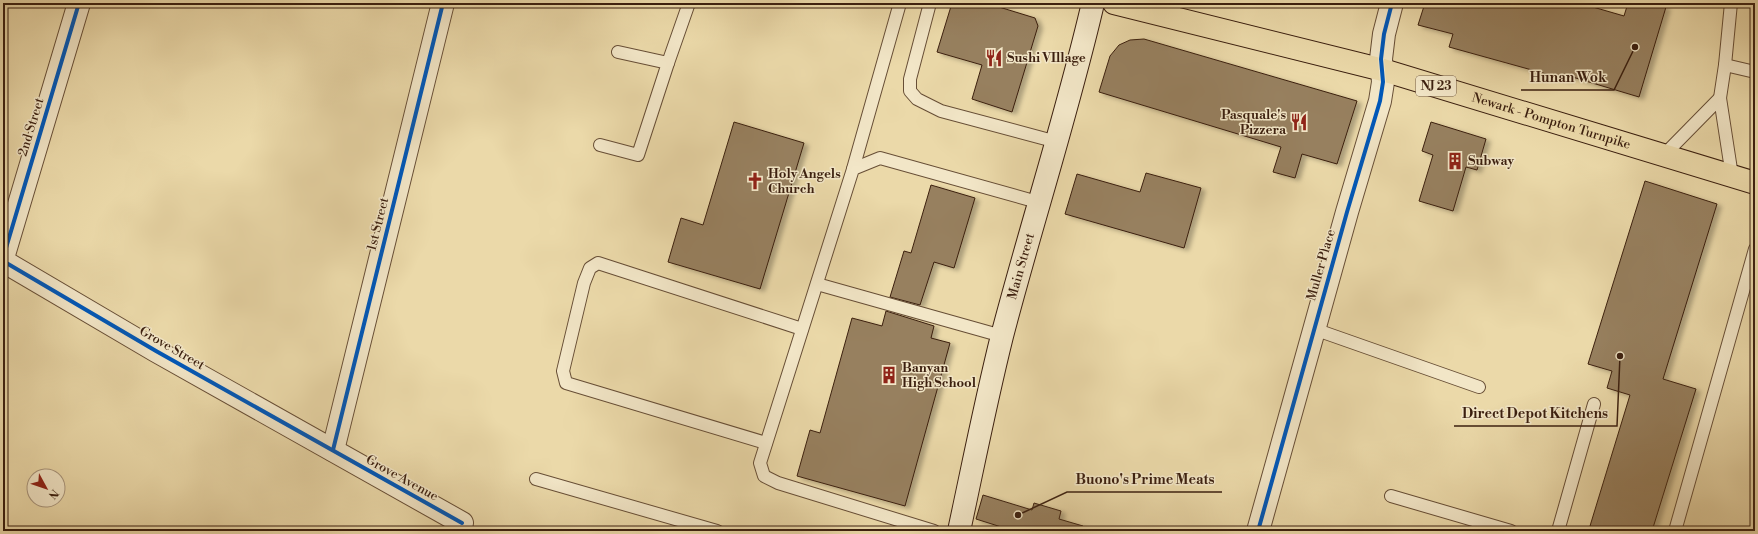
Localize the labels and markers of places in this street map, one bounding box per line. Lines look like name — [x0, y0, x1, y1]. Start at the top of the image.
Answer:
restaurant icon: Sushi VIllage — [984, 48, 1004, 68]
place label: Sushi VIllage — [1007, 50, 1086, 66]
callout: Hunan Wok — [1521, 64, 1614, 90]
place label: Pasquale's Pizzera — [1221, 107, 1287, 138]
restaurant icon: Pasquale's Pizzera — [1289, 112, 1309, 132]
building icon: Subway — [1445, 151, 1465, 171]
place label: Subway — [1468, 153, 1515, 169]
place label: Holy Angels Church — [768, 166, 841, 197]
church icon: Holy Angels Church — [745, 171, 765, 191]
place label: Banyan High School — [902, 360, 977, 391]
building icon: Banyan High School — [879, 365, 899, 385]
callout: Direct Depot Kitchens — [1454, 400, 1617, 426]
callout: Buono's Prime Meats — [1067, 466, 1222, 492]

